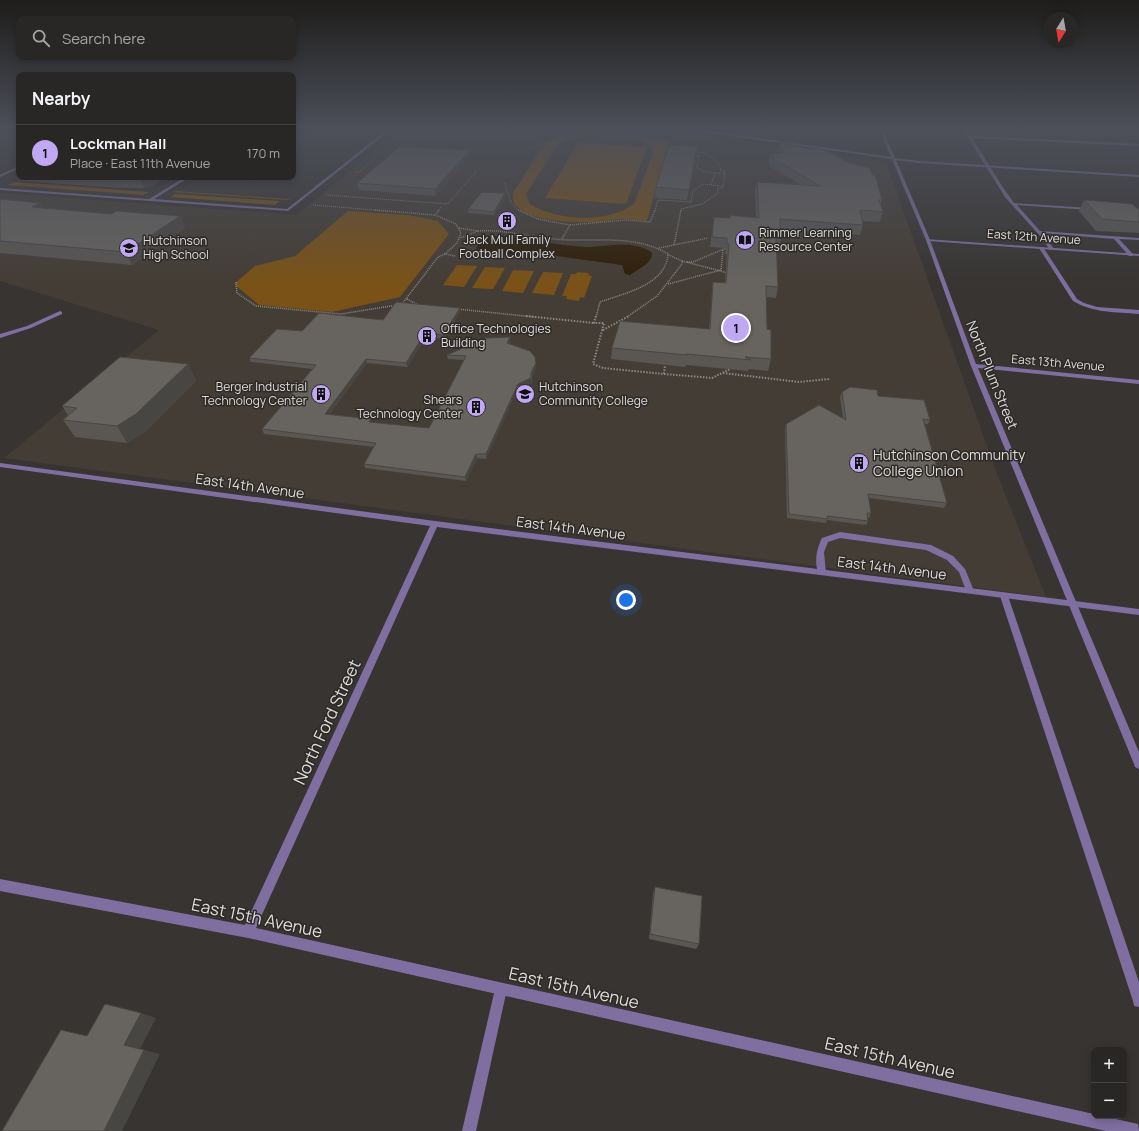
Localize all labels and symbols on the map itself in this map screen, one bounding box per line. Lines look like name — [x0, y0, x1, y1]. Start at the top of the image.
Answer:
north arrow — [1043, 12, 1079, 48]
building icon: Jack Mull Family Football Complex — [496, 210, 518, 232]
place label: Rimmer Learning Resource Center — [759, 224, 853, 255]
street label: East 12th Avenue — [987, 225, 1081, 248]
library icon: Rimmer Learning Resource Center — [734, 229, 756, 251]
place label: Jack Mull Family Football Complex — [459, 231, 555, 262]
place label: Hutchinson High School — [143, 232, 209, 263]
school or university icon: Hutchinson High School — [118, 237, 140, 259]
pin: 1 — [723, 313, 749, 343]
street label: North Plum Street — [962, 318, 1023, 432]
place label: Office Technologies Building — [441, 320, 551, 351]
building icon: Office Technologies Building — [416, 325, 438, 347]
street label: East 13th Avenue — [1011, 350, 1105, 375]
place label: Berger Industrial Technology Center — [202, 378, 308, 409]
place label: Hutchinson Community College — [539, 378, 648, 409]
building icon: Berger Industrial Technology Center — [310, 383, 332, 405]
school or university icon: Hutchinson Community College — [514, 383, 536, 405]
place label: Shears Technology Center — [357, 391, 463, 422]
building icon: Shears Technology Center — [465, 396, 487, 418]
place label: Hutchinson Community College Union — [873, 445, 1026, 480]
building icon: Hutchinson Community College Union — [848, 452, 870, 474]
street label: East 14th Avenue — [194, 468, 306, 503]
street label: East 14th Avenue — [515, 511, 627, 544]
street label: East 14th Avenue — [836, 551, 948, 584]
your location — [616, 590, 636, 610]
street label: North Ford Street — [287, 655, 366, 788]
street label: East 15th Avenue — [190, 892, 325, 943]
street label: East 15th Avenue — [507, 961, 642, 1014]
street label: East 15th Avenue — [823, 1031, 958, 1084]

